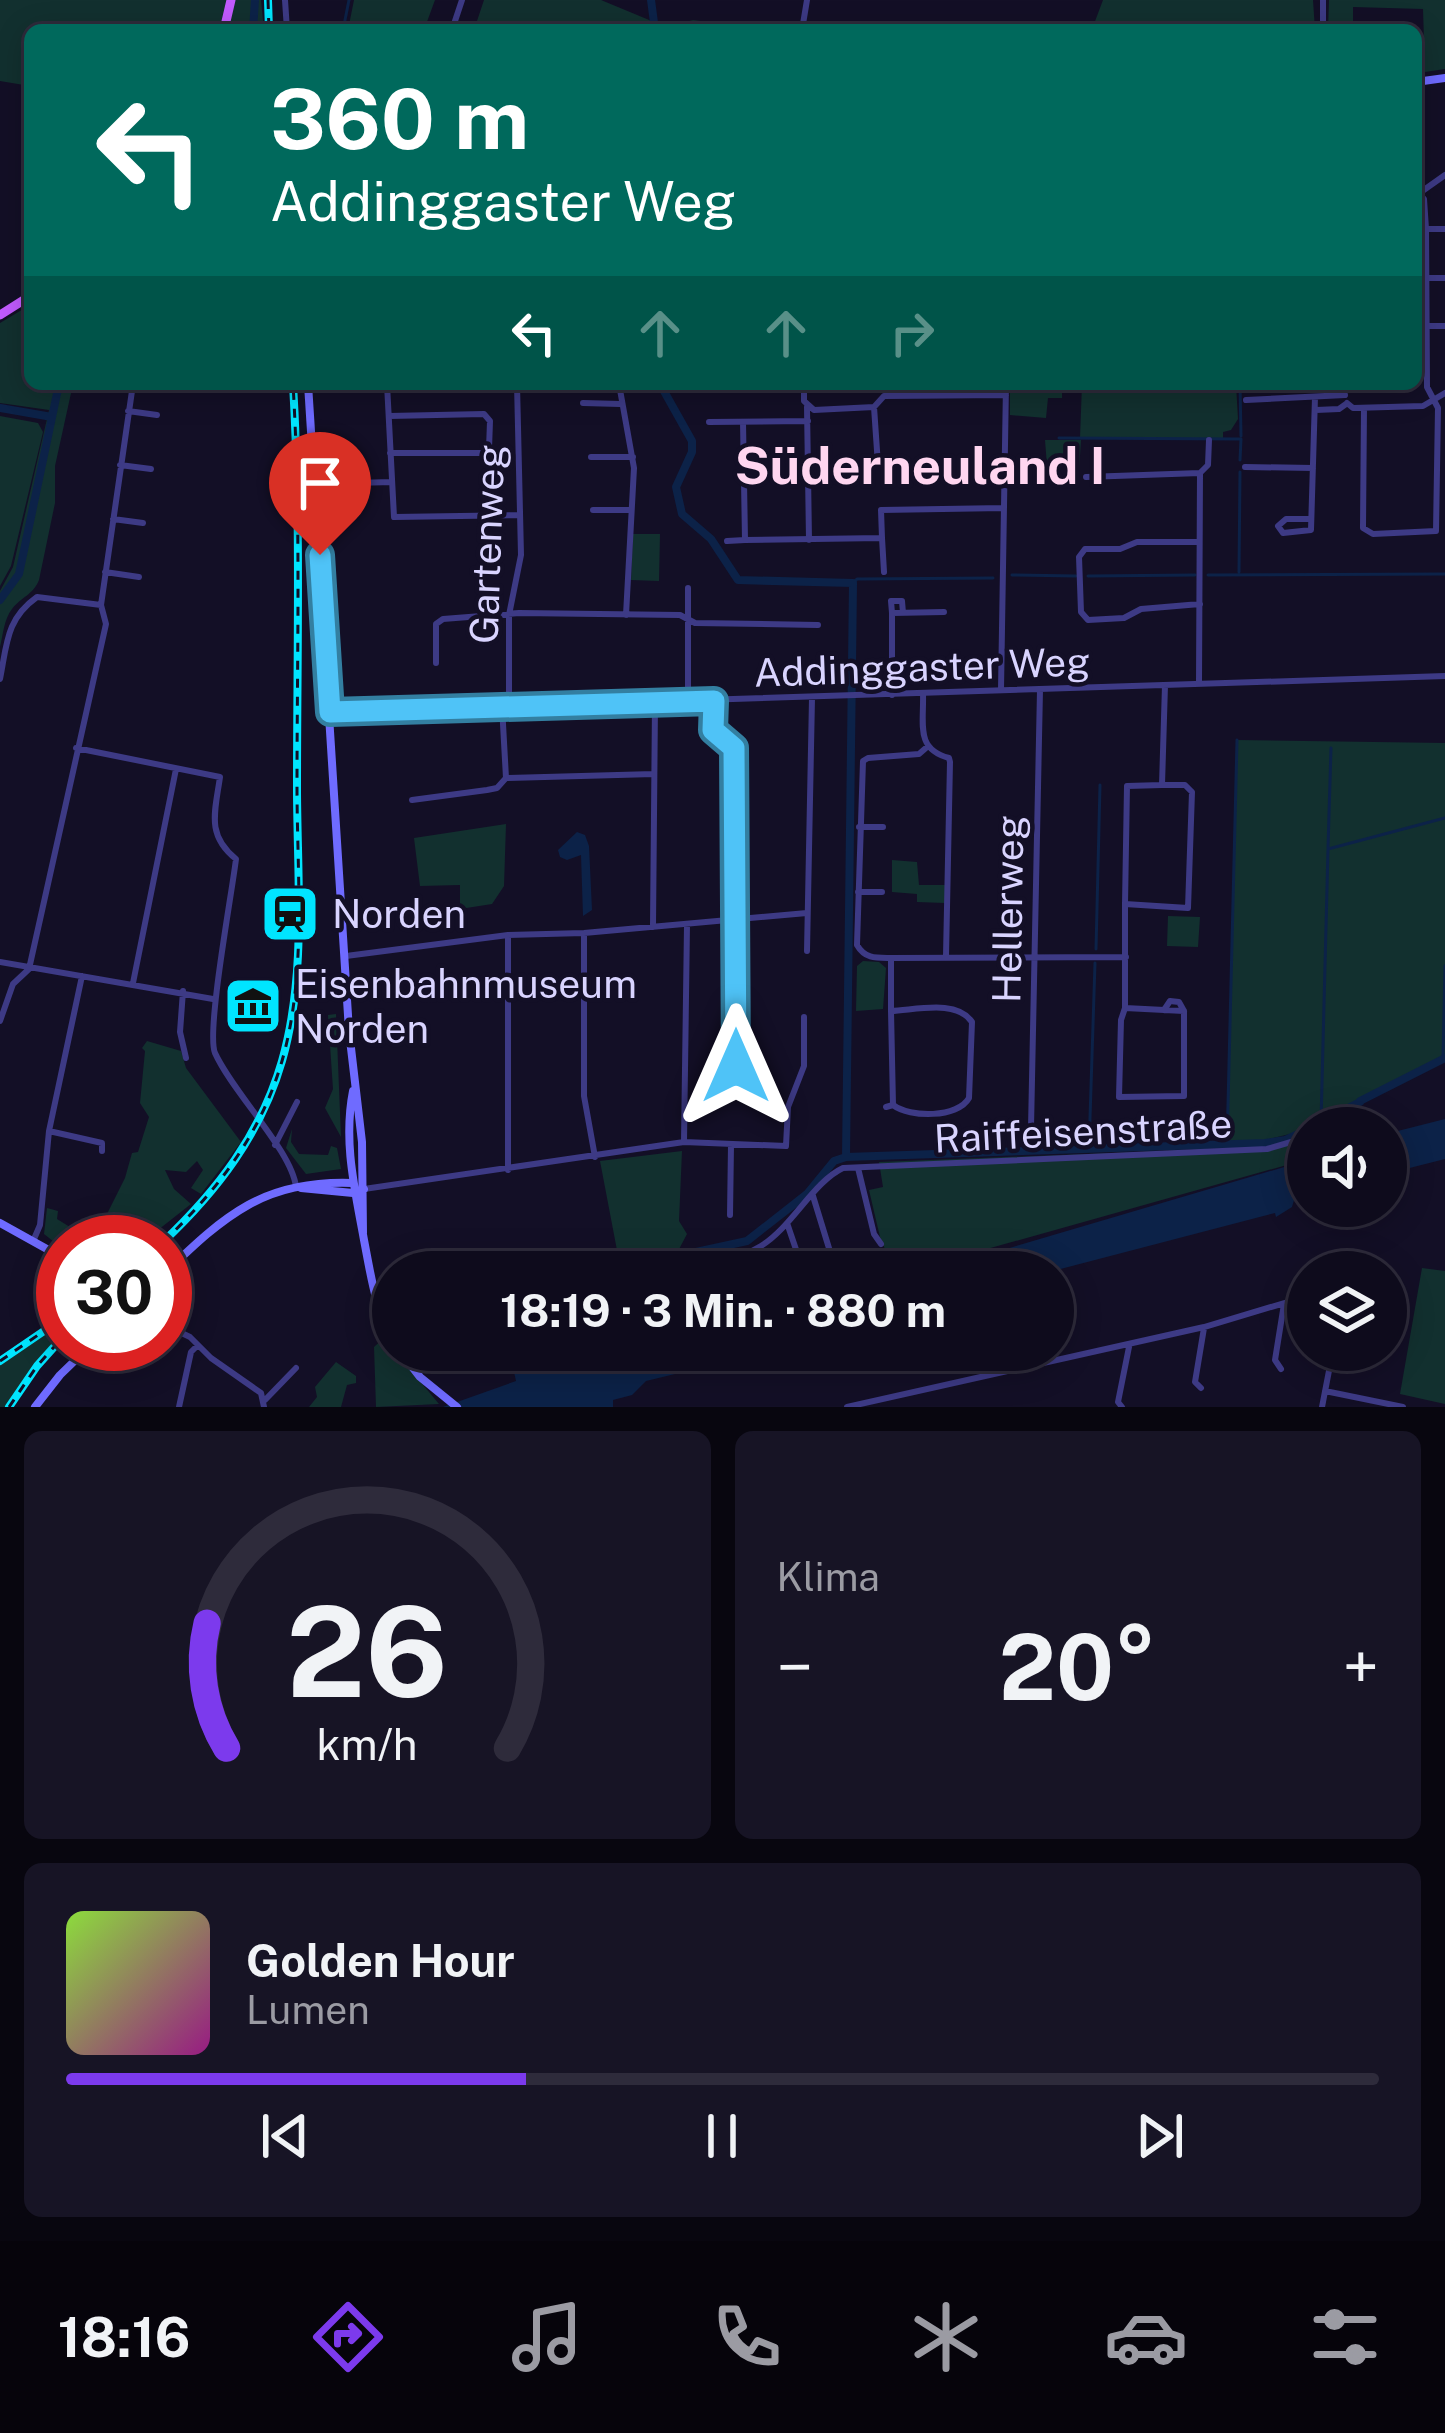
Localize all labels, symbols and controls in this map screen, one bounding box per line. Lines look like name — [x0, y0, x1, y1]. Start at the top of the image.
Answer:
text: 360 m — [270, 69, 529, 168]
icon: left — [72, 72, 228, 228]
text: Addinggaster Weg — [270, 170, 736, 233]
icon: left — [501, 300, 567, 366]
icon: ahead — [627, 300, 693, 366]
icon: ahead — [753, 300, 819, 366]
icon: right — [879, 300, 945, 366]
pin — [269, 432, 371, 555]
district label: Süderneuland I — [735, 436, 1105, 495]
street label: Gartenweg — [461, 443, 513, 645]
icon: arrive — [287, 450, 353, 516]
street label: Addinggaster Weg — [753, 638, 1091, 696]
street label: Hellerweg — [983, 815, 1033, 1003]
station icon: Norden — [259, 883, 321, 945]
place label: Norden — [332, 891, 466, 937]
place label: Eisenbahnmuseum Norden — [295, 961, 637, 1052]
museum icon: Eisenbahnmuseum Norden — [222, 975, 284, 1037]
position arrow — [673, 1003, 799, 1129]
street label: Raiffeisenstraße — [933, 1100, 1233, 1162]
map controls — [1287, 1107, 1407, 1371]
button: sound — [1287, 1107, 1407, 1227]
speed limit sign: 30 — [36, 1215, 192, 1371]
button: layers — [1287, 1251, 1407, 1371]
text: 18:19 · 3 Min. · 880 m — [500, 1284, 946, 1337]
text: Klima — [777, 1554, 880, 1600]
text: 26 — [286, 1578, 448, 1725]
text: 20° — [999, 1614, 1157, 1720]
text: − — [777, 1628, 813, 1706]
text: + — [1342, 1628, 1379, 1706]
text: km/h — [317, 1719, 418, 1770]
text: Golden Hour — [246, 1934, 515, 1987]
text: Lumen — [246, 1987, 370, 2033]
icon: previous — [252, 2103, 318, 2169]
icon: pause — [689, 2103, 755, 2169]
icon: next — [1127, 2103, 1193, 2169]
icon: directions — [306, 2295, 390, 2379]
icon: music — [505, 2295, 589, 2379]
icon: phone — [705, 2295, 789, 2379]
icon: climate — [904, 2295, 988, 2379]
icon: car — [1104, 2295, 1188, 2379]
icon: filters — [1303, 2295, 1387, 2379]
text: 18:16 — [58, 2306, 190, 2369]

